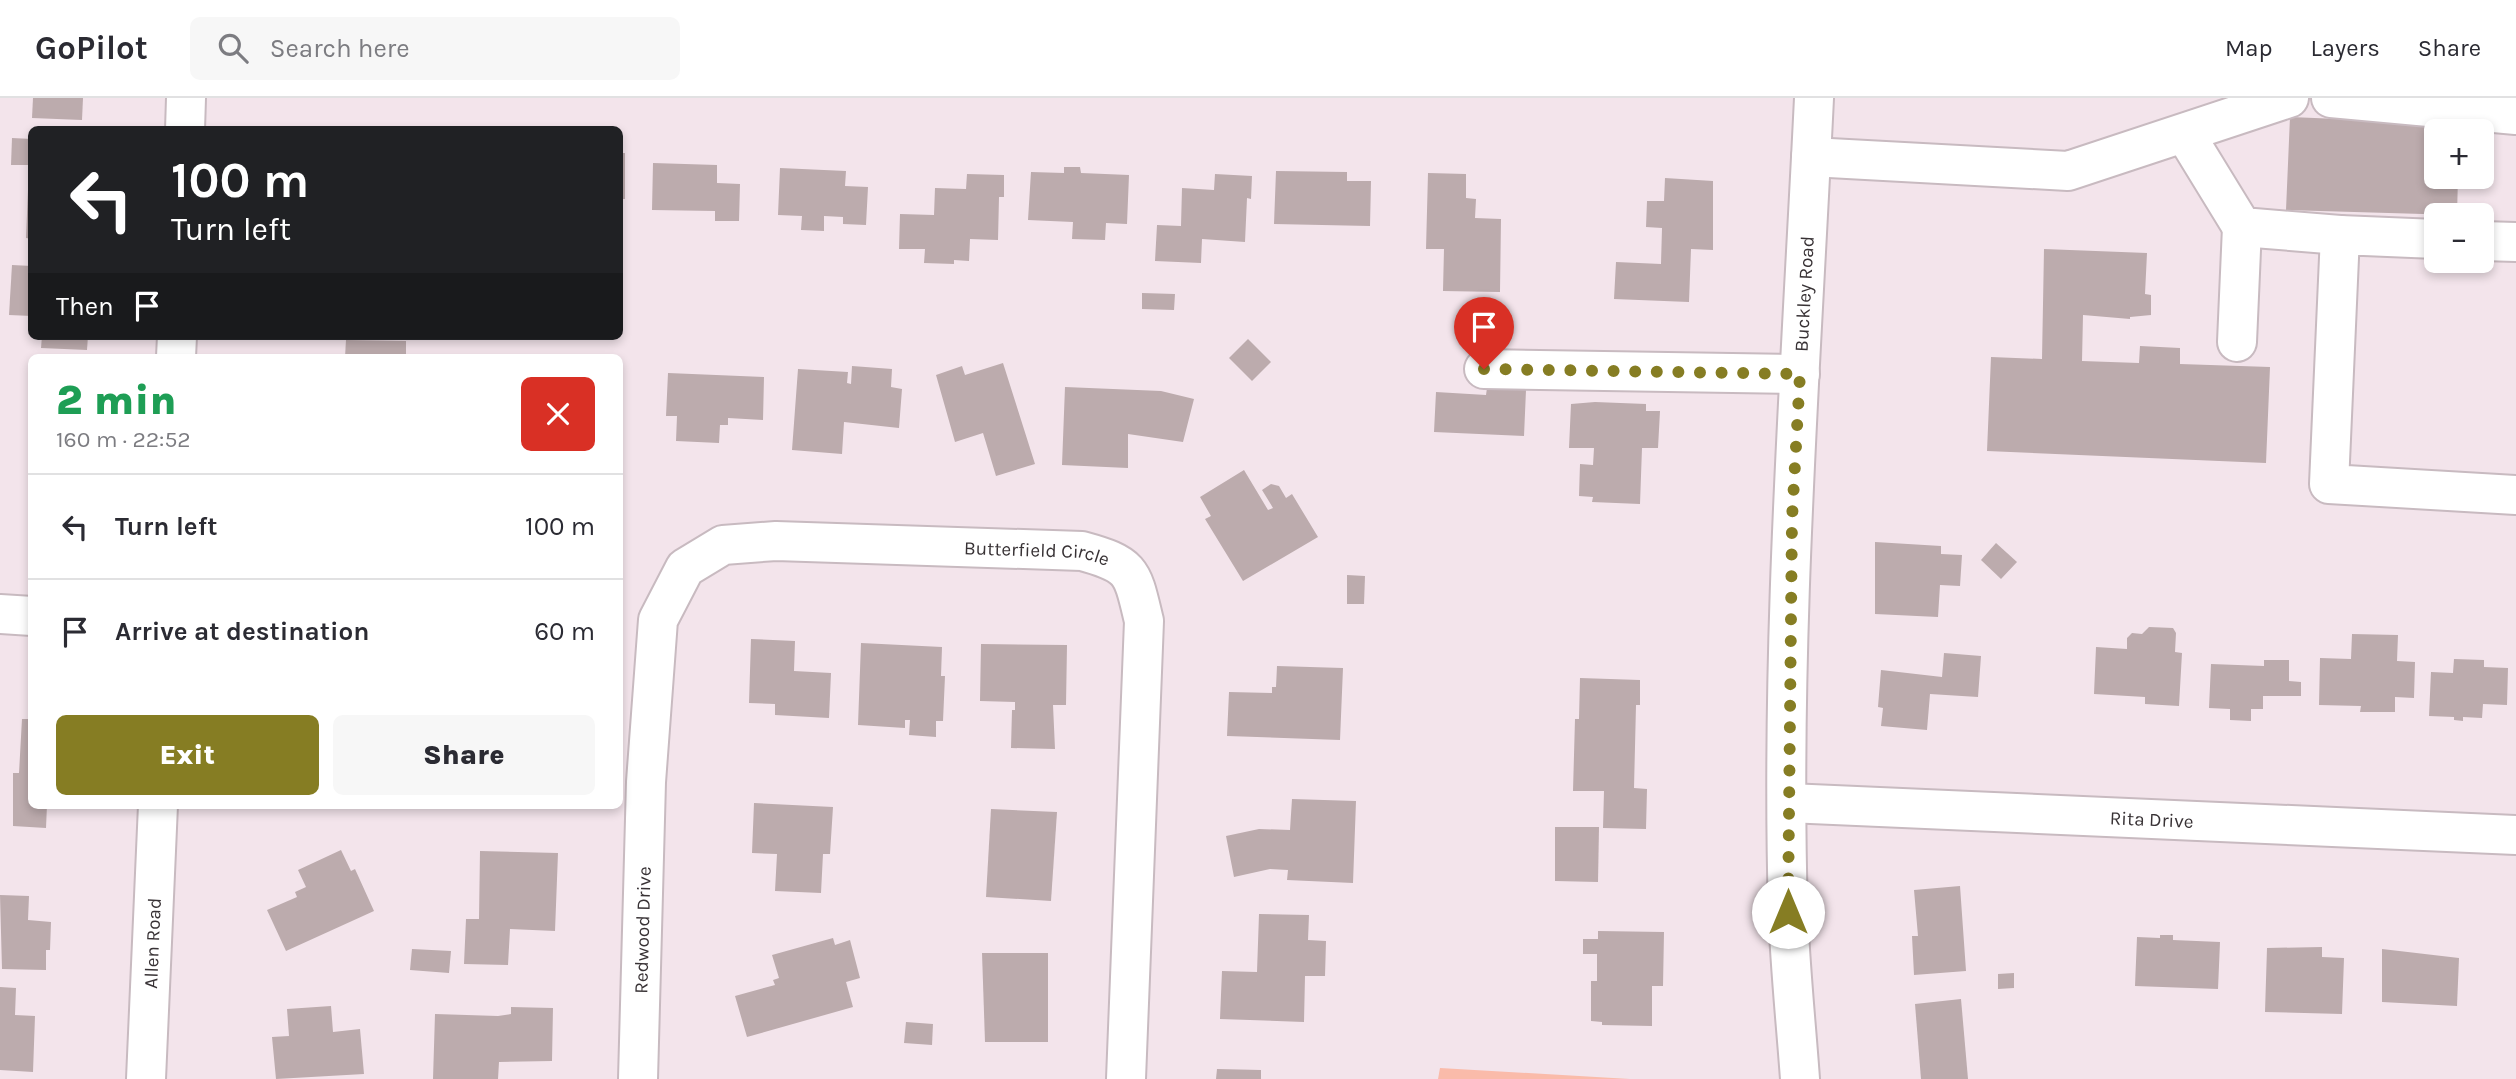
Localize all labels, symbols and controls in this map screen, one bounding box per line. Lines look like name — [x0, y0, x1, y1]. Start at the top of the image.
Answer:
search box — [190, 17, 680, 80]
text: GoPilot — [35, 29, 148, 67]
icon: search — [214, 29, 252, 67]
text: Search here — [270, 33, 410, 64]
text: Map — [2225, 34, 2273, 62]
text: Layers — [2311, 34, 2380, 62]
text: Share — [2418, 34, 2481, 62]
map controls — [2424, 119, 2494, 273]
button: + — [2424, 119, 2494, 189]
text: 100 m — [171, 152, 309, 209]
icon: left — [56, 154, 147, 245]
button: − — [2424, 203, 2494, 273]
text: Turn left — [171, 211, 291, 248]
street label: Buckley Road — [1791, 235, 1819, 352]
icon: arrive — [128, 287, 166, 325]
text: Then — [56, 291, 114, 322]
pin — [1454, 297, 1514, 369]
icon: arrive — [1465, 308, 1503, 346]
text: 2 min — [56, 375, 176, 425]
button: close — [521, 377, 595, 451]
text: 160 m · 22:52 — [56, 426, 191, 453]
icon: left — [56, 508, 94, 546]
text: Turn left — [115, 511, 217, 542]
text: 100 m — [525, 511, 595, 542]
street label: Butterfield Circle — [964, 537, 1113, 571]
icon: arrive — [56, 613, 94, 651]
text: Arrive at destination — [115, 616, 369, 647]
text: 60 m — [534, 616, 595, 647]
button: Exit — [56, 715, 319, 795]
button: Share — [333, 715, 595, 795]
street label: Rita Drive — [2109, 807, 2194, 833]
street label: Redwood Drive — [630, 866, 656, 994]
position arrow — [1751, 875, 1825, 949]
street label: Allen Road — [140, 897, 166, 989]

